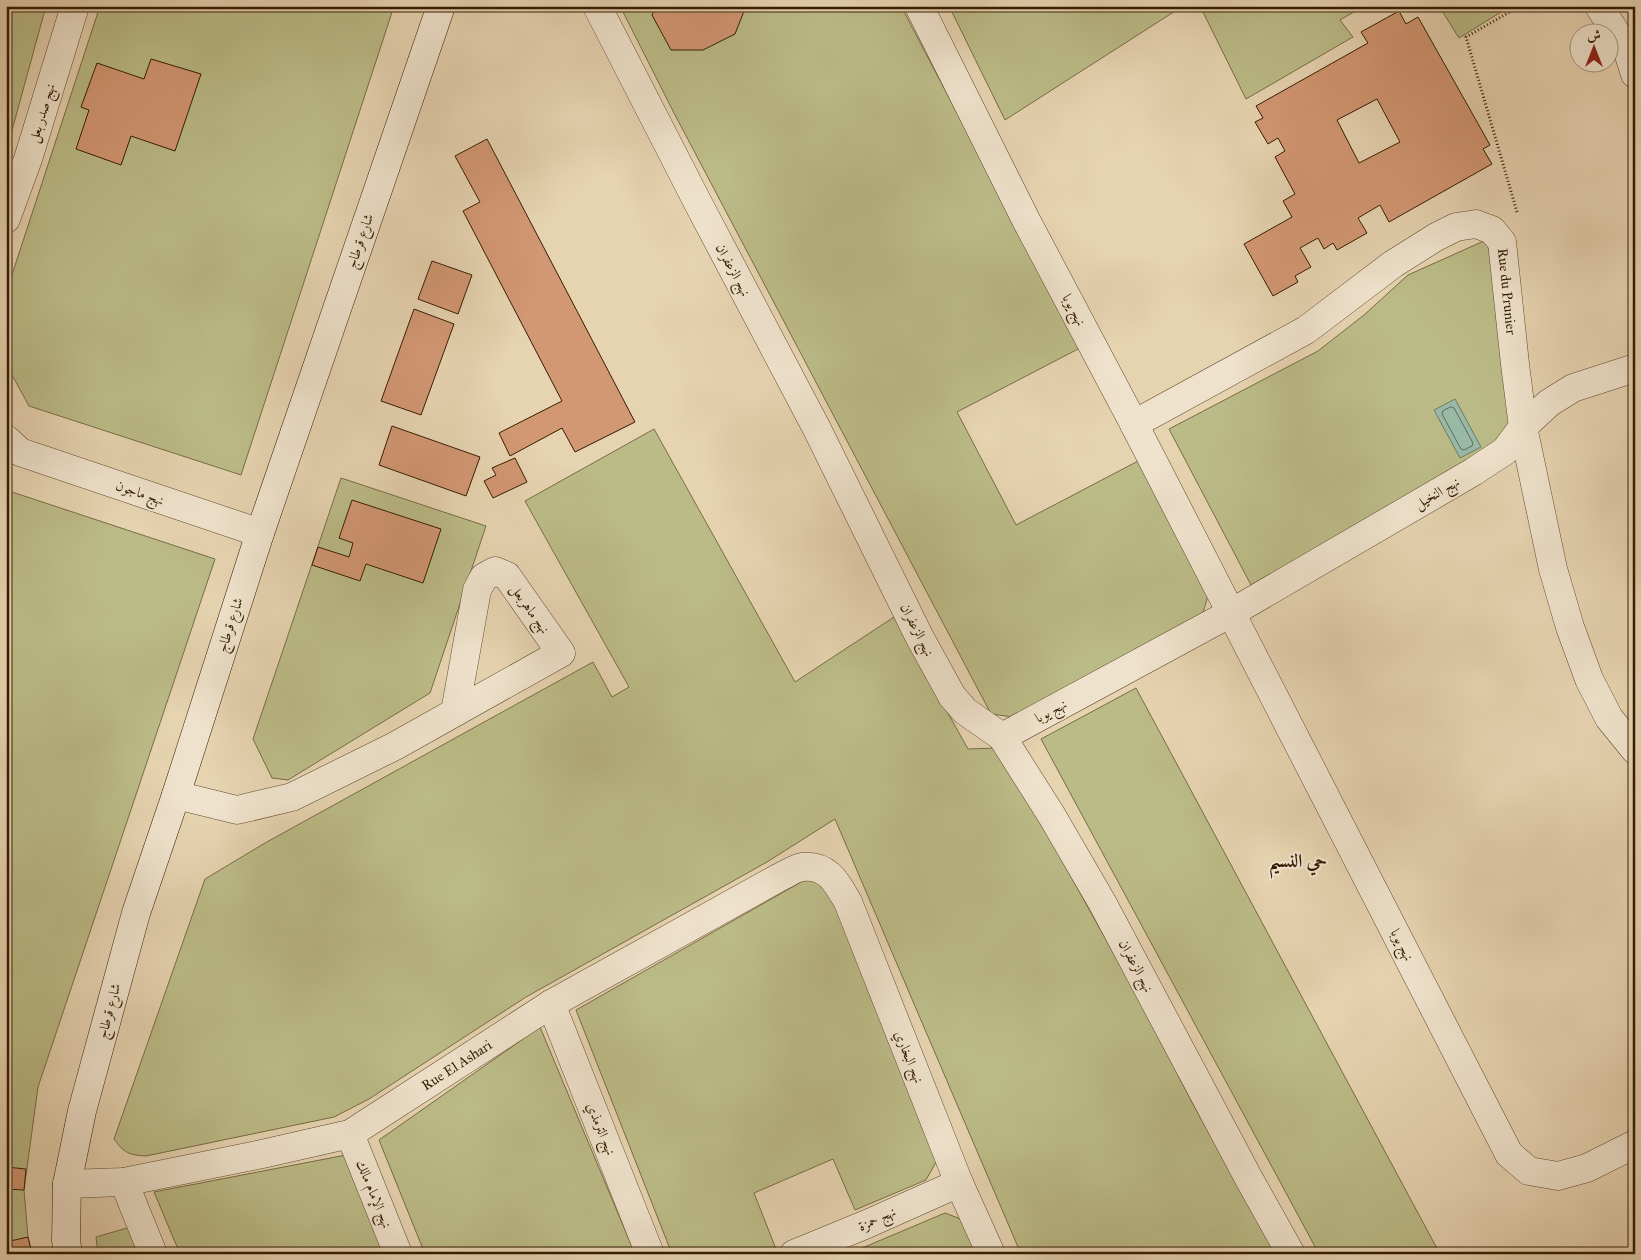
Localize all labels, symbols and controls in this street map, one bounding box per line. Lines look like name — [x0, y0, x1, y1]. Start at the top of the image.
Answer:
north arrow — [1568, 22, 1618, 72]
text: ش — [1587, 27, 1601, 44]
street label: نهج صدر بعل — [25, 81, 63, 146]
street label: شارع قرطاج — [343, 211, 381, 272]
street label: نهج الزعفران — [708, 241, 754, 301]
street label: Rue du Prunier — [1494, 247, 1520, 336]
street label: نهج يوبا — [1055, 291, 1089, 331]
street label: نهج النخيل — [1411, 473, 1465, 516]
street label: نهج ماجون — [112, 477, 166, 513]
street label: نهج ماهربعل — [503, 581, 553, 640]
street label: شارع قرطاج — [213, 595, 251, 656]
street label: نهج الزعفران — [893, 601, 938, 661]
street label: نهج يوبا — [1032, 696, 1072, 730]
district label: حي النسيم — [1269, 849, 1327, 879]
street label: نهج يوبا — [1383, 926, 1417, 966]
street label: نهج الزعفران — [1111, 937, 1157, 997]
street label: شارع قرطاج — [93, 981, 128, 1042]
street label: نهج البخاري — [887, 1028, 927, 1087]
street label: Rue El Ashari — [418, 1036, 495, 1094]
street label: نهج الترمذي — [579, 1100, 619, 1159]
street label: نهج الإمام مالك — [349, 1157, 395, 1232]
street label: نهج حمزة — [855, 1203, 900, 1238]

